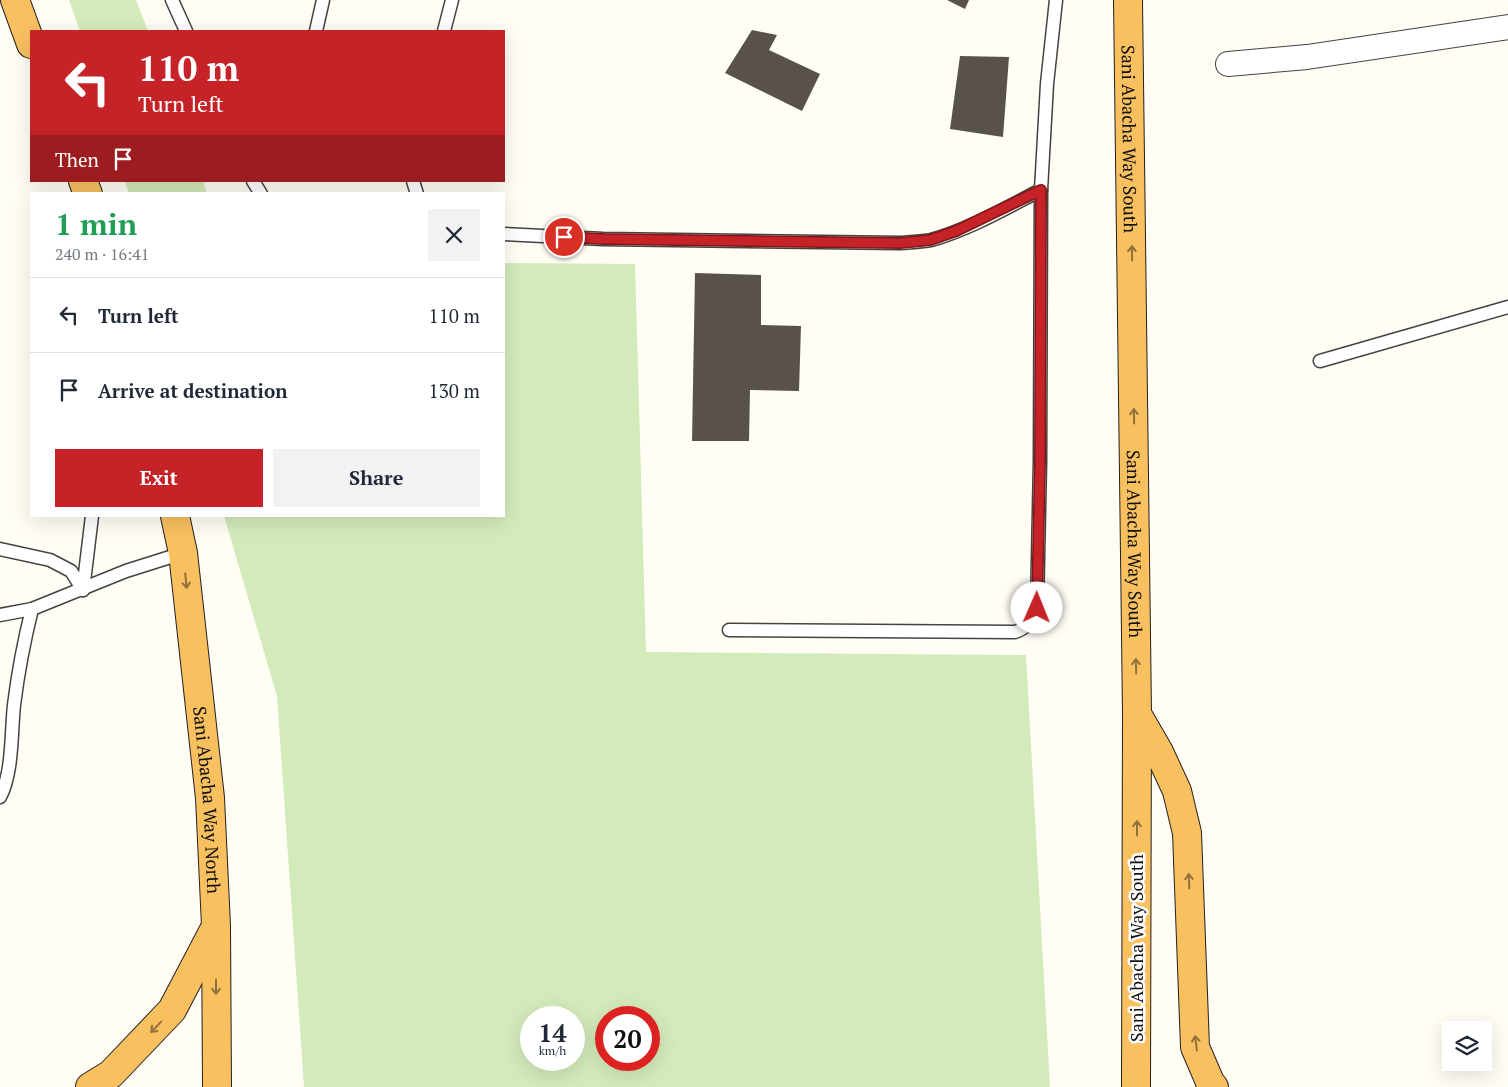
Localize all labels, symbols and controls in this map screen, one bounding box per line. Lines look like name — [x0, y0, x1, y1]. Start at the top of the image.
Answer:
text: 110 m — [138, 45, 239, 91]
street label: Sani Abacha Way South — [1117, 45, 1143, 234]
icon: left — [55, 50, 120, 115]
text: Turn left — [138, 89, 224, 118]
icon: arrive — [109, 145, 137, 173]
text: Then — [55, 147, 99, 172]
text: 1 min — [55, 204, 137, 244]
button: close — [428, 209, 480, 261]
pin — [543, 216, 585, 258]
icon: arrive — [550, 223, 578, 251]
text: 240 m · 16:41 — [55, 243, 149, 265]
one-way arrow — [1127, 246, 1137, 262]
icon: left — [55, 301, 83, 329]
text: Turn left — [98, 303, 179, 328]
text: 110 m — [429, 303, 480, 328]
icon: arrive — [55, 376, 83, 404]
text: Arrive at destination — [98, 378, 287, 403]
text: 130 m — [429, 378, 480, 403]
one-way arrow — [1129, 408, 1139, 424]
button: Exit — [55, 449, 263, 507]
button: Share — [273, 449, 480, 507]
street label: Sani Abacha Way South — [1122, 450, 1148, 639]
one-way arrow — [181, 573, 191, 589]
position arrow — [1010, 581, 1062, 633]
one-way arrow — [1131, 658, 1141, 674]
street label: Sani Abacha Way North — [188, 705, 226, 895]
one-way arrow — [1132, 821, 1141, 837]
street label: Sani Abacha Way South — [1124, 854, 1148, 1042]
one-way arrow — [1184, 873, 1194, 889]
one-way arrow — [211, 979, 221, 995]
speed limit sign: 20 — [595, 1006, 660, 1071]
text: 14 — [538, 1016, 567, 1049]
one-way arrow — [150, 1021, 162, 1034]
map controls — [1442, 1021, 1492, 1071]
button: layers — [1442, 1021, 1492, 1071]
one-way arrow — [1190, 1035, 1200, 1051]
text: km/h — [539, 1043, 566, 1058]

